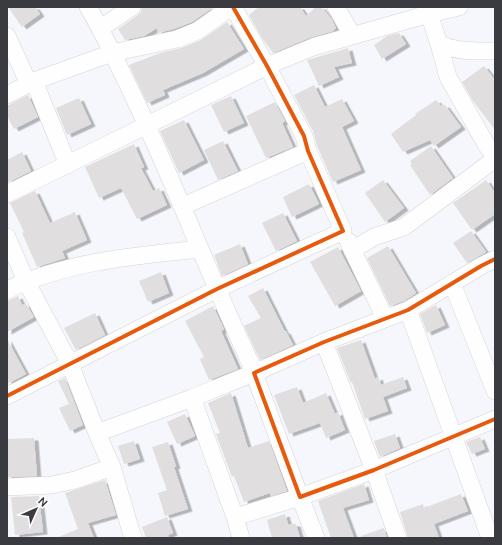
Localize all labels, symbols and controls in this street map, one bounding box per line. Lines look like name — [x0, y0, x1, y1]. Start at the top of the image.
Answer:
north arrow — [16, 489, 56, 529]
text: N — [36, 495, 50, 509]

